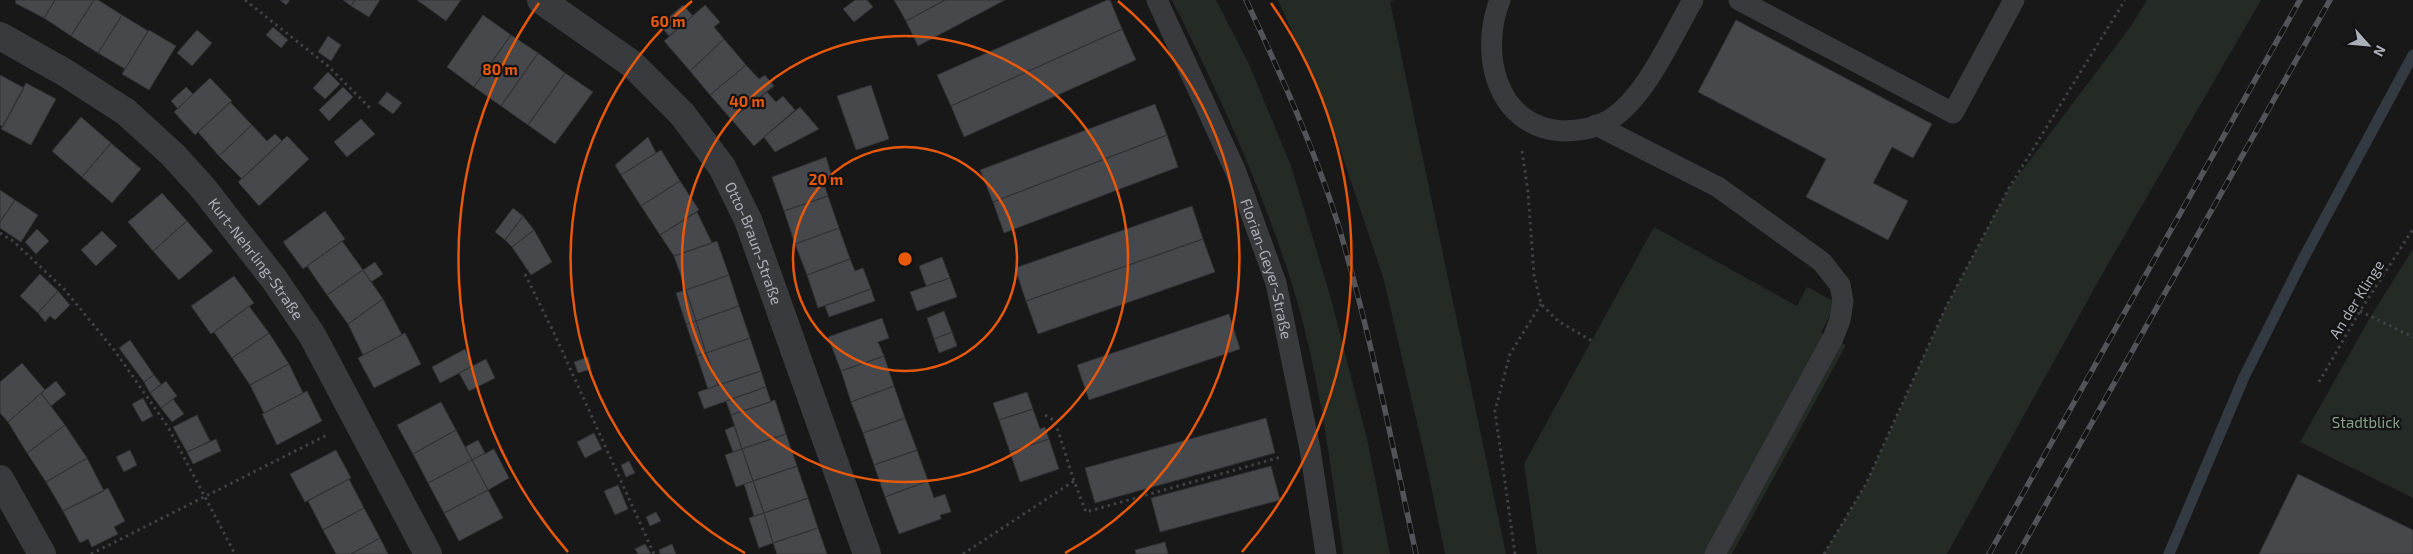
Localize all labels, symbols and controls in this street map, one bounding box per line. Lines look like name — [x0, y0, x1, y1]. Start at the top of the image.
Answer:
text: 60 m — [651, 12, 685, 30]
north arrow — [2343, 20, 2393, 70]
text: N — [2370, 43, 2390, 59]
text: 80 m — [482, 60, 518, 78]
text: 40 m — [729, 92, 765, 110]
text: 20 m — [809, 170, 843, 188]
street label: Otto-Braun-Straße — [722, 179, 786, 307]
street label: Kurt-Nehrling-Straße — [205, 194, 308, 323]
street label: Florian-Geyer-Straße — [1237, 196, 1296, 341]
centre of rings — [896, 250, 914, 268]
street label: An der Klinge — [2325, 256, 2387, 342]
park label: Stadtblick — [2332, 413, 2401, 431]

